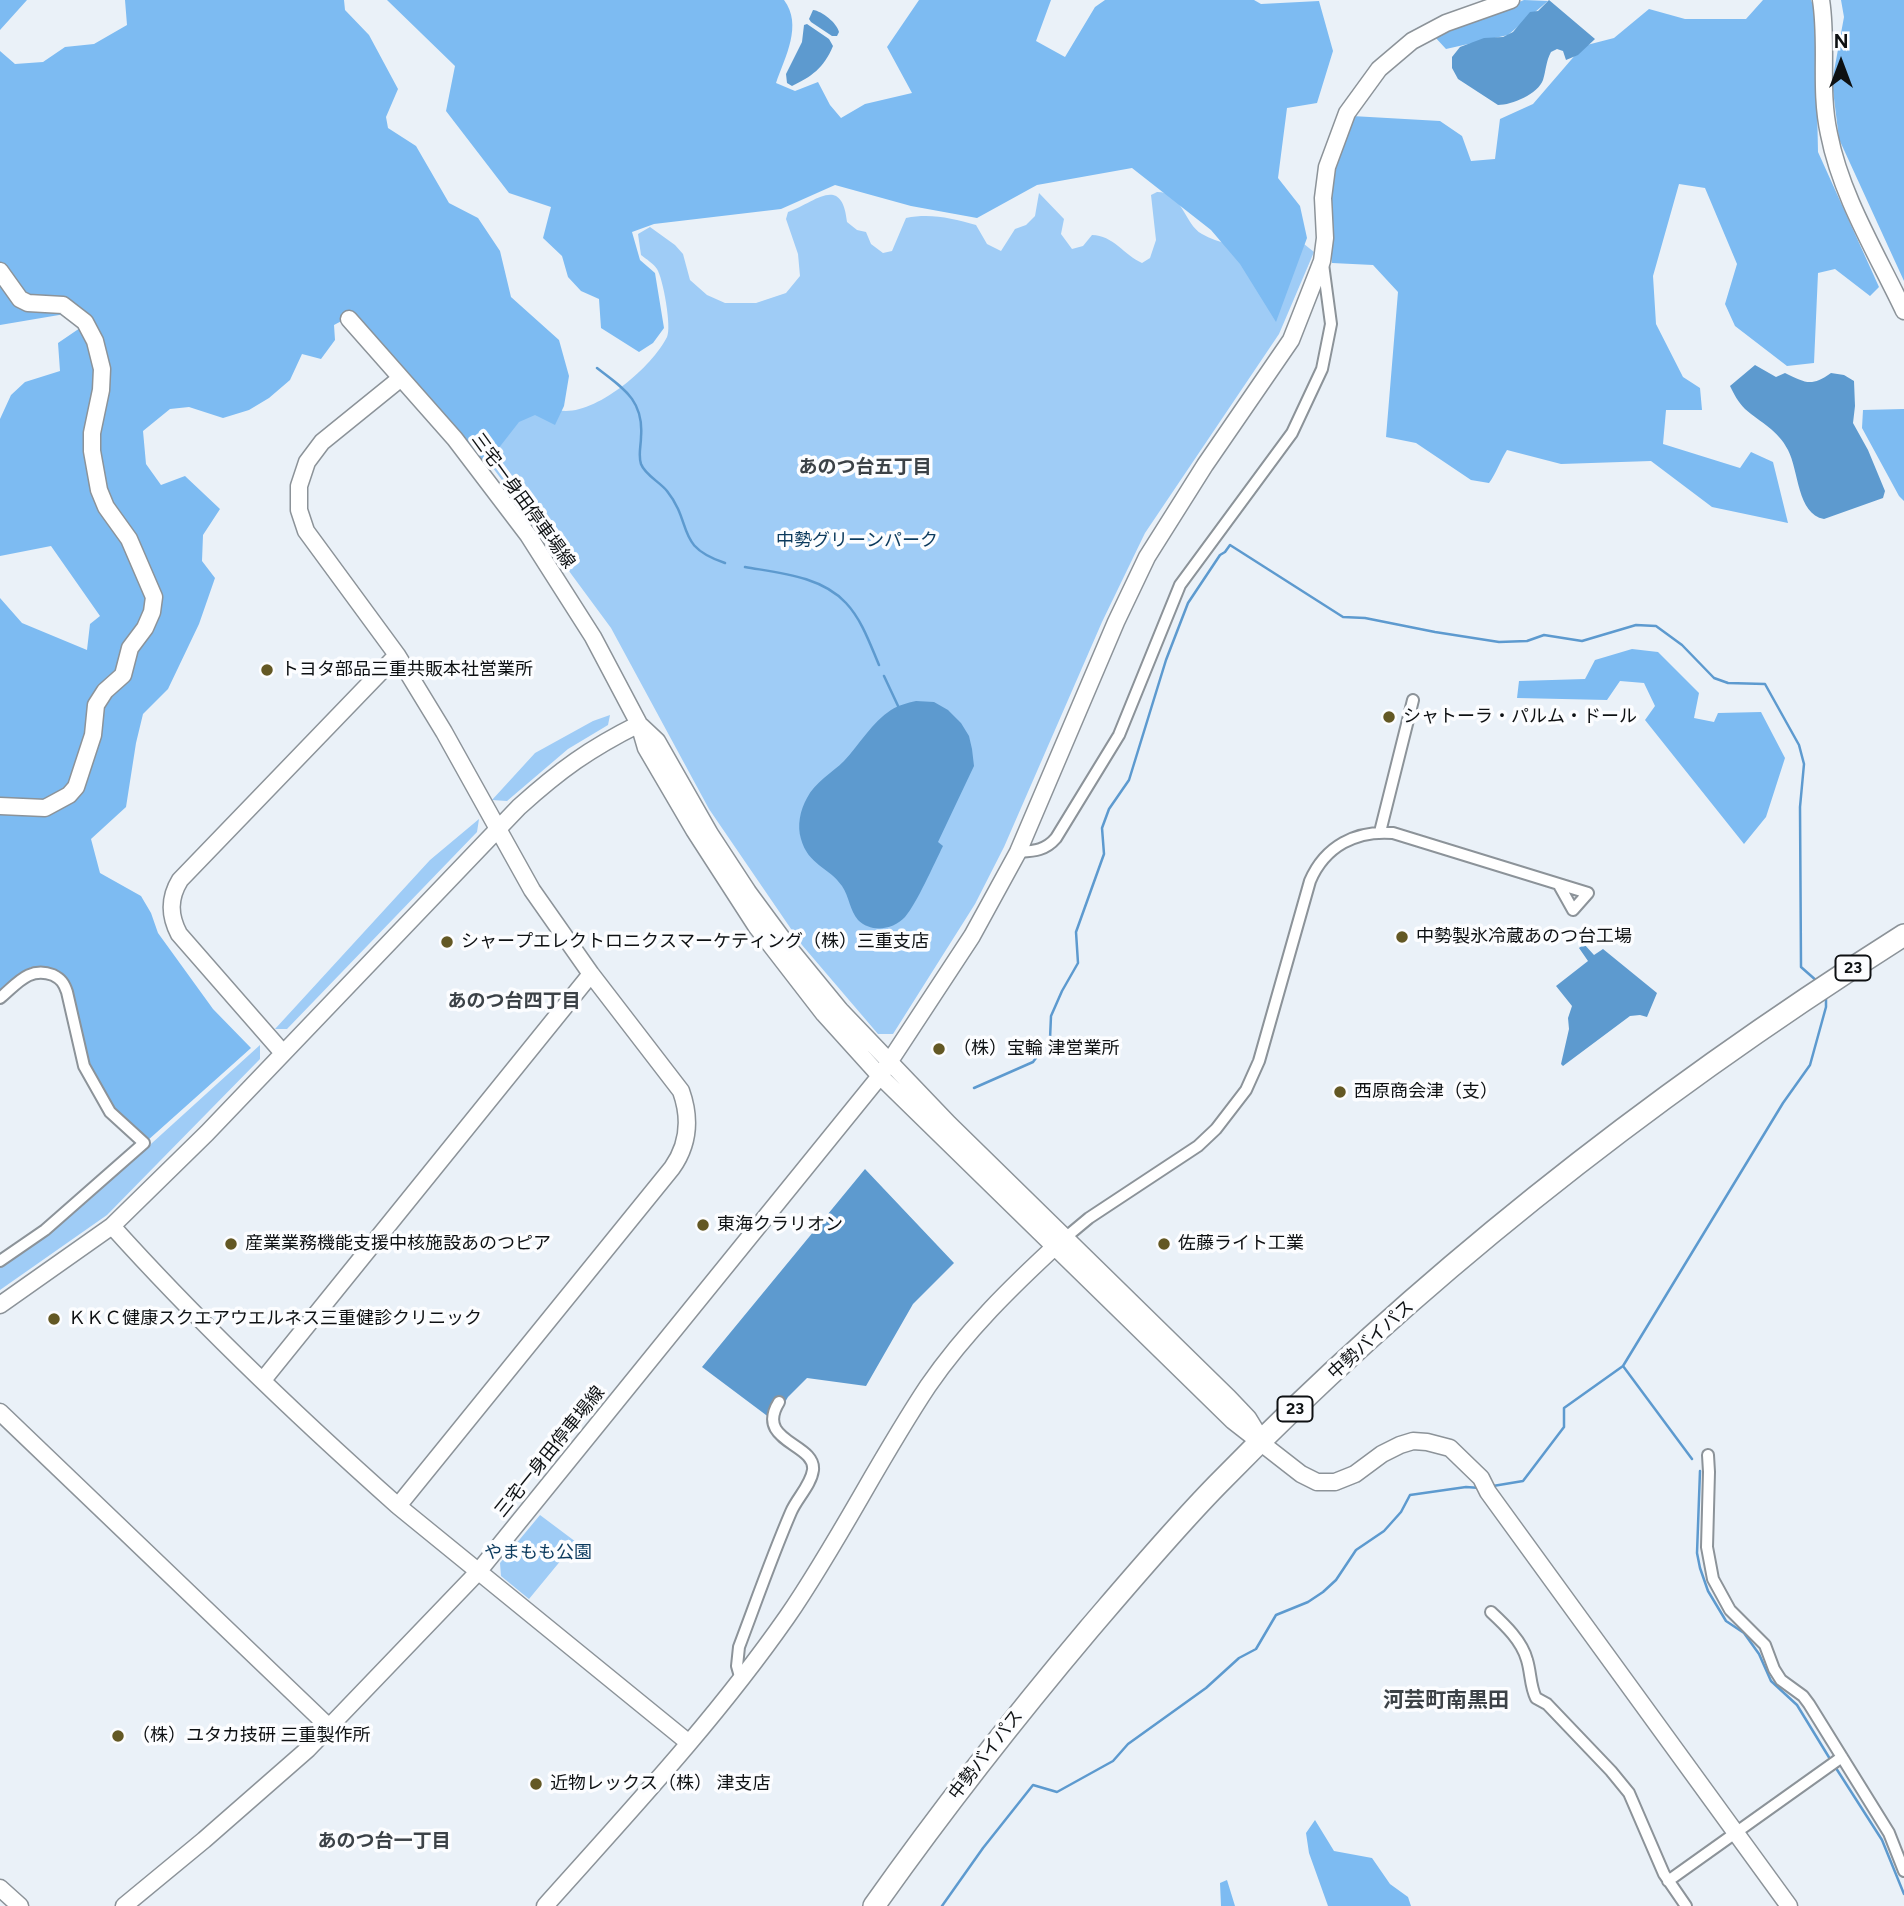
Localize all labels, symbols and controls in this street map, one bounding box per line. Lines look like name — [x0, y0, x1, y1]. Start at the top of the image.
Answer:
north arrow — [1806, 28, 1876, 98]
text: N — [1834, 30, 1848, 53]
street label: 三宅一身田停車場線 — [467, 429, 579, 573]
district label: あのつ台五丁目 — [799, 456, 931, 478]
park label: 中勢グリーンパーク — [776, 530, 938, 552]
place label: トヨタ部品三重共販本社営業所 — [281, 659, 533, 681]
marker: トヨタ部品三重共販本社営業所 — [259, 662, 275, 678]
place label: シャトーラ・パルム・ドール — [1403, 706, 1637, 728]
marker: シャトーラ・パルム・ドール — [1381, 709, 1397, 725]
place label: 中勢製氷冷蔵あのつ台工場 — [1416, 926, 1632, 948]
marker: 中勢製氷冷蔵あのつ台工場 — [1394, 929, 1410, 945]
place label: シャープエレクトロニクスマーケティング（株）三重支店 — [461, 931, 929, 953]
marker: シャープエレクトロニクスマーケティング（株）三重支店 — [439, 934, 455, 950]
road number: 23 — [1836, 956, 1870, 980]
district label: あのつ台四丁目 — [448, 990, 580, 1012]
place label: （株）宝輪 津営業所 — [953, 1038, 1119, 1060]
marker: （株）宝輪 津営業所 — [931, 1041, 947, 1057]
place label: 西原商会津（支） — [1354, 1081, 1498, 1103]
marker: 西原商会津（支） — [1332, 1084, 1348, 1100]
place label: 東海クラリオン — [717, 1214, 843, 1236]
marker: 東海クラリオン — [695, 1217, 711, 1233]
place label: 産業業務機能支援中核施設あのつピア — [245, 1233, 551, 1255]
place label: 佐藤ライト工業 — [1178, 1233, 1304, 1255]
marker: 産業業務機能支援中核施設あのつピア — [223, 1236, 239, 1252]
marker: 佐藤ライト工業 — [1156, 1236, 1172, 1252]
street label: 中勢バイパス — [1324, 1296, 1418, 1384]
place label: ＫＫＣ健康スクエアウエルネス三重健診クリニック — [68, 1308, 482, 1330]
marker: ＫＫＣ健康スクエアウエルネス三重健診クリニック — [46, 1311, 62, 1327]
street label: 三宅一身田停車場線 — [491, 1382, 609, 1522]
road number: 23 — [1278, 1396, 1312, 1422]
park label: やまもも公園 — [484, 1542, 592, 1564]
district label: 河芸町南黒田 — [1383, 1688, 1509, 1714]
street label: 中勢バイパス — [944, 1706, 1028, 1804]
place label: （株）ユタカ技研 三重製作所 — [132, 1725, 370, 1747]
marker: （株）ユタカ技研 三重製作所 — [110, 1728, 126, 1744]
place label: 近物レックス（株） 津支店 — [550, 1773, 770, 1795]
marker: 近物レックス（株） 津支店 — [528, 1776, 544, 1792]
district label: あのつ台一丁目 — [318, 1830, 450, 1852]

